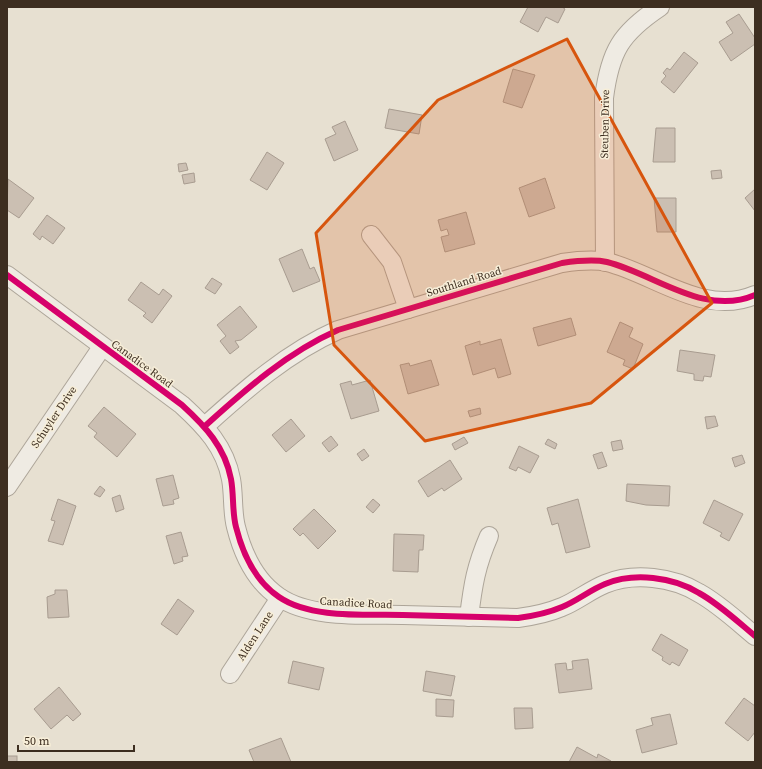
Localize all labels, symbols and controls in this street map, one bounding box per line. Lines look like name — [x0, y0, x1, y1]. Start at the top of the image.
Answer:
street label: Steuben Drive — [597, 89, 613, 159]
street label: Southland Road — [425, 263, 504, 300]
street label: Canadice Road — [108, 337, 176, 392]
street label: Schuyler Drive — [28, 383, 80, 451]
street label: Canadice Road — [319, 594, 393, 612]
street label: Alden Lane — [233, 608, 277, 664]
scale bar — [18, 727, 134, 753]
text: 50 m — [24, 733, 50, 749]

